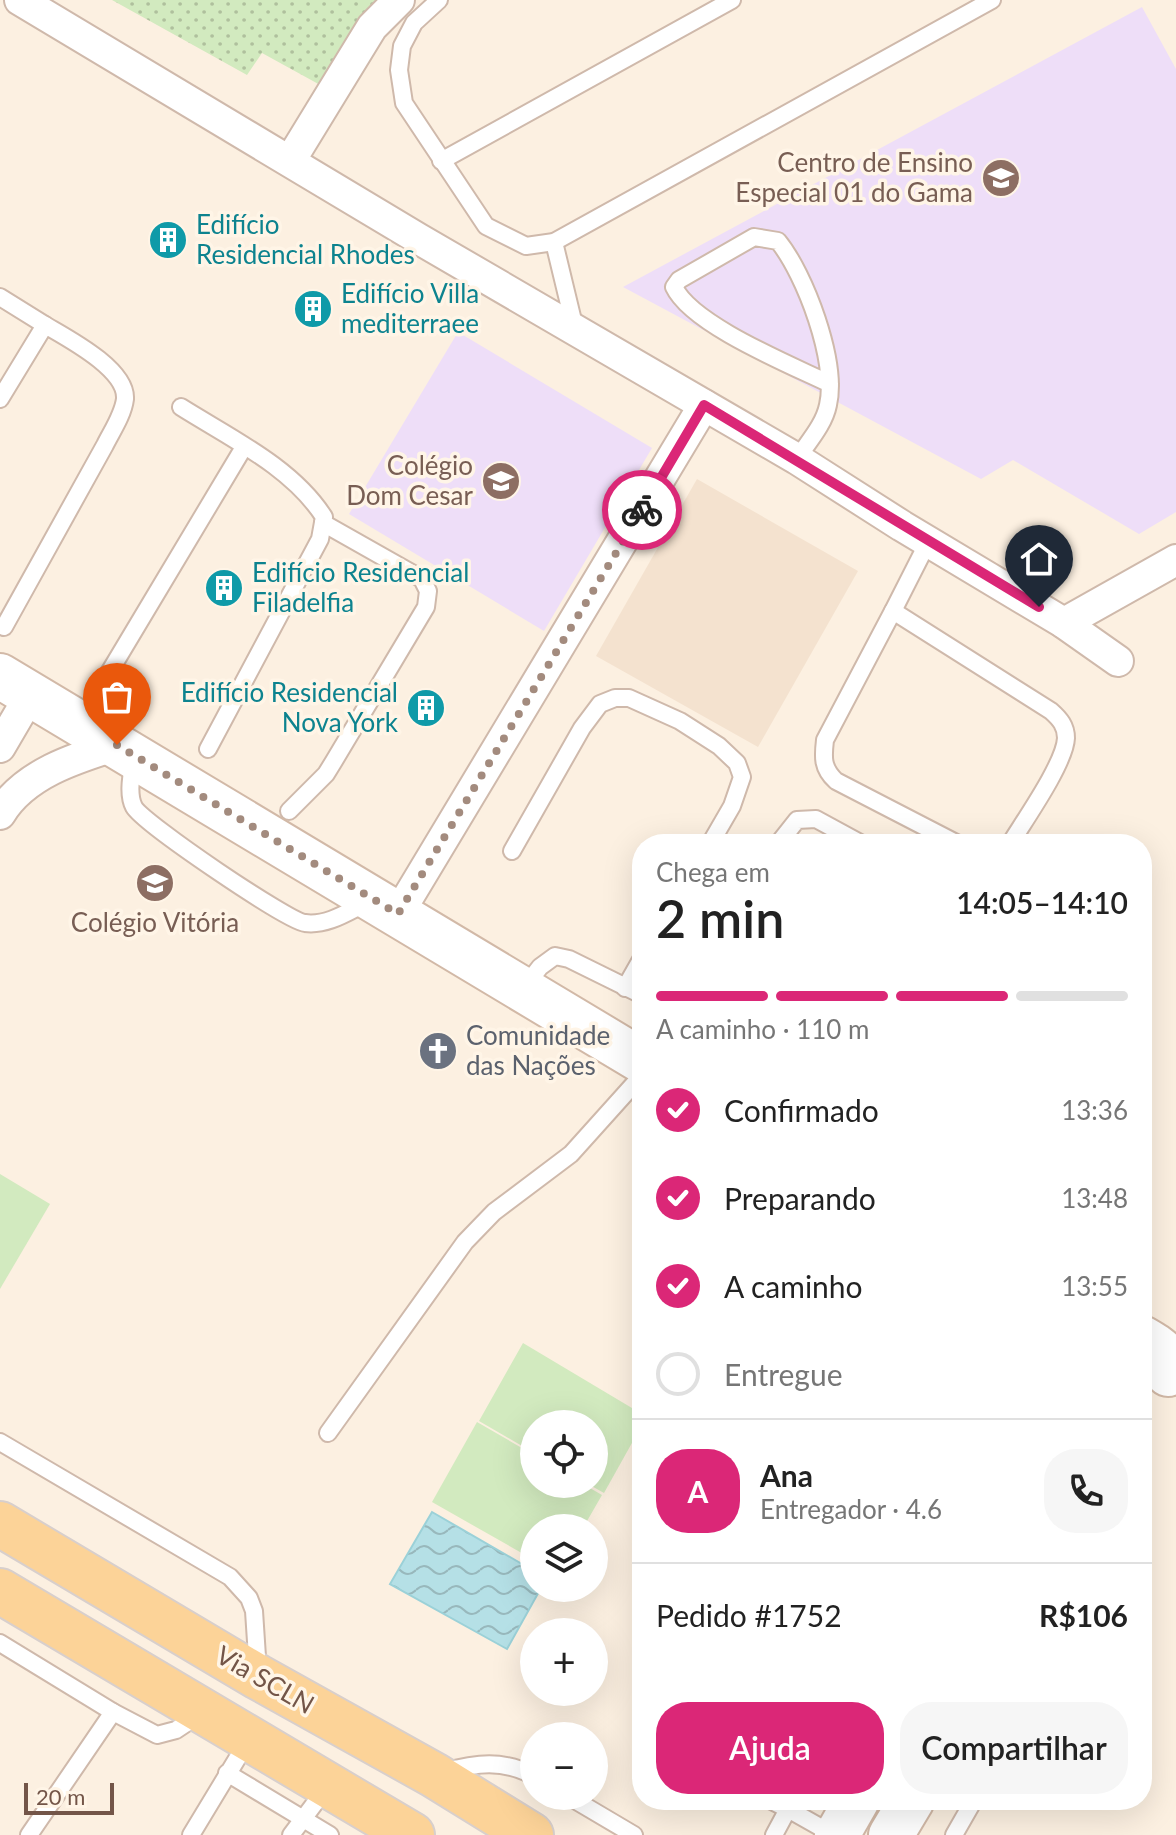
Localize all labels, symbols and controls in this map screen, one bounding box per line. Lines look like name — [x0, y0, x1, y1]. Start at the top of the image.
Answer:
place label: Centro de Ensino Especial 01 do Gama — [735, 146, 973, 208]
school or university icon: Centro de Ensino Especial 01 do Gama — [980, 157, 1022, 199]
place label: Edifício Residencial Rhodes — [196, 208, 415, 270]
building icon: Edifício Residencial Rhodes — [147, 219, 189, 261]
place label: Edifício Villa mediterraee — [341, 277, 479, 339]
building icon: Edifício Villa mediterraee — [292, 288, 334, 330]
place label: Colégio Dom Cesar — [346, 449, 474, 511]
school or university icon: Colégio Dom Cesar — [480, 460, 522, 502]
courier — [602, 470, 682, 550]
icon: bike — [620, 488, 664, 532]
pin — [1005, 525, 1073, 607]
icon: home — [1017, 537, 1061, 581]
place label: Edifício Residencial Filadelfia — [252, 556, 469, 618]
building icon: Edifício Residencial Filadelfia — [203, 567, 245, 609]
pin — [83, 663, 151, 745]
icon: bag — [95, 675, 139, 719]
place label: Edifício Residencial Nova York — [181, 676, 399, 738]
building icon: Edifício Residencial Nova York — [405, 687, 447, 729]
text: Chega em — [656, 856, 770, 888]
school or university icon: Colégio Vitória — [134, 862, 176, 904]
text: 14:05–14:10 — [956, 884, 1128, 920]
text: 2 min — [656, 887, 784, 949]
place label: Colégio Vitória — [71, 906, 239, 938]
text: A caminho · 110 m — [656, 1013, 869, 1045]
place label: Comunidade das Nações — [466, 1019, 610, 1081]
church icon: Comunidade das Nações — [417, 1030, 459, 1072]
icon: check — [656, 1088, 700, 1132]
text: Confirmado — [724, 1092, 879, 1128]
text: 13:36 — [1061, 1094, 1128, 1126]
icon: check — [656, 1176, 700, 1220]
text: Preparando — [724, 1180, 876, 1216]
text: 13:48 — [1061, 1182, 1128, 1214]
icon: check — [656, 1264, 700, 1308]
text: A caminho — [724, 1268, 863, 1304]
text: 13:55 — [1061, 1270, 1128, 1302]
text: Entregue — [724, 1356, 843, 1392]
map controls — [520, 1410, 608, 1810]
button: locate — [520, 1410, 608, 1498]
button: phone — [1044, 1449, 1128, 1533]
text: Ana — [760, 1457, 813, 1493]
text: A — [688, 1473, 708, 1509]
text: Entregador · 4.6 — [760, 1493, 942, 1525]
button: layers — [520, 1514, 608, 1602]
text: Pedido #1752 — [656, 1597, 842, 1633]
text: R$106 — [1039, 1597, 1128, 1633]
button: + — [520, 1618, 608, 1706]
street label: Via SCLN — [211, 1638, 320, 1720]
button: Ajuda — [656, 1702, 884, 1794]
button: Compartilhar — [900, 1702, 1128, 1794]
button: − — [520, 1722, 608, 1810]
scale bar — [24, 1779, 114, 1815]
text: 20 m — [36, 1783, 85, 1810]

